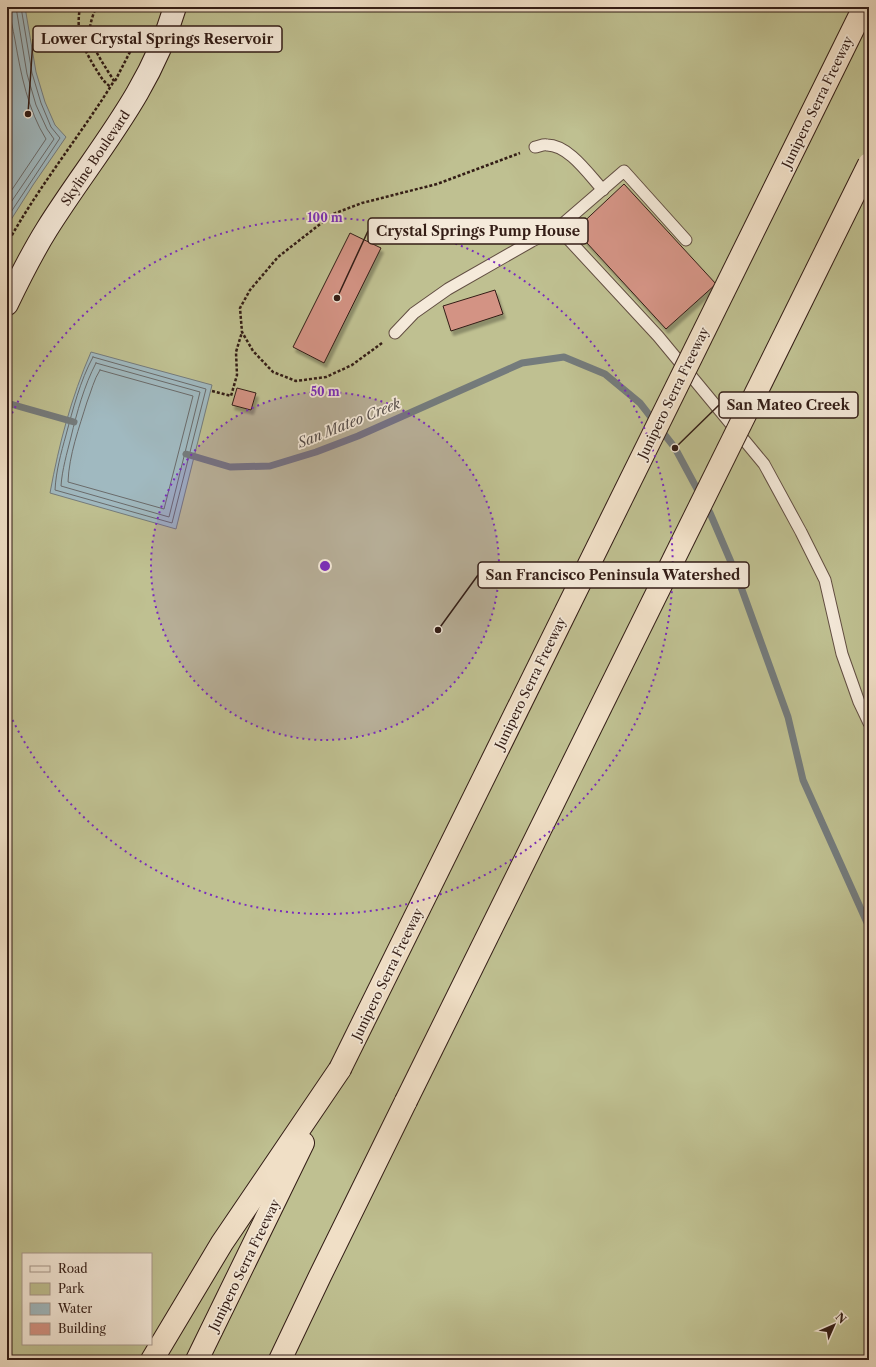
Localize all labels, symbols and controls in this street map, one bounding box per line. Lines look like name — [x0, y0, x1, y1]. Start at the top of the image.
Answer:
callout: Lower Crystal Springs Reservoir — [33, 26, 282, 52]
text: Lower Crystal Springs Reservoir — [41, 30, 273, 48]
street label: Junipero Serra Freeway — [777, 33, 856, 172]
street label: Skyline Boulevard — [57, 107, 133, 209]
text: 100 m — [307, 210, 343, 225]
callout: Crystal Springs Pump House — [368, 218, 588, 244]
text: Crystal Springs Pump House — [376, 222, 580, 240]
street label: Junipero Serra Freeway — [633, 324, 712, 463]
text: 50 m — [310, 384, 340, 399]
callout: San Mateo Creek — [719, 392, 858, 418]
water label: San Mateo Creek — [294, 394, 404, 452]
text: San Mateo Creek — [726, 396, 850, 414]
centre of rings — [318, 559, 332, 573]
callout: San Francisco Peninsula Watershed — [478, 562, 749, 588]
text: San Francisco Peninsula Watershed — [486, 566, 741, 584]
street label: Junipero Serra Freeway — [490, 614, 569, 753]
street label: Junipero Serra Freeway — [347, 905, 426, 1044]
street label: Junipero Serra Freeway — [204, 1196, 283, 1335]
legend — [22, 1253, 152, 1345]
text: Road — [58, 1261, 88, 1276]
text: Park — [58, 1281, 85, 1296]
text: Water — [57, 1301, 92, 1316]
north arrow — [814, 1305, 854, 1345]
text: N — [833, 1310, 850, 1327]
text: Building — [58, 1321, 106, 1336]

